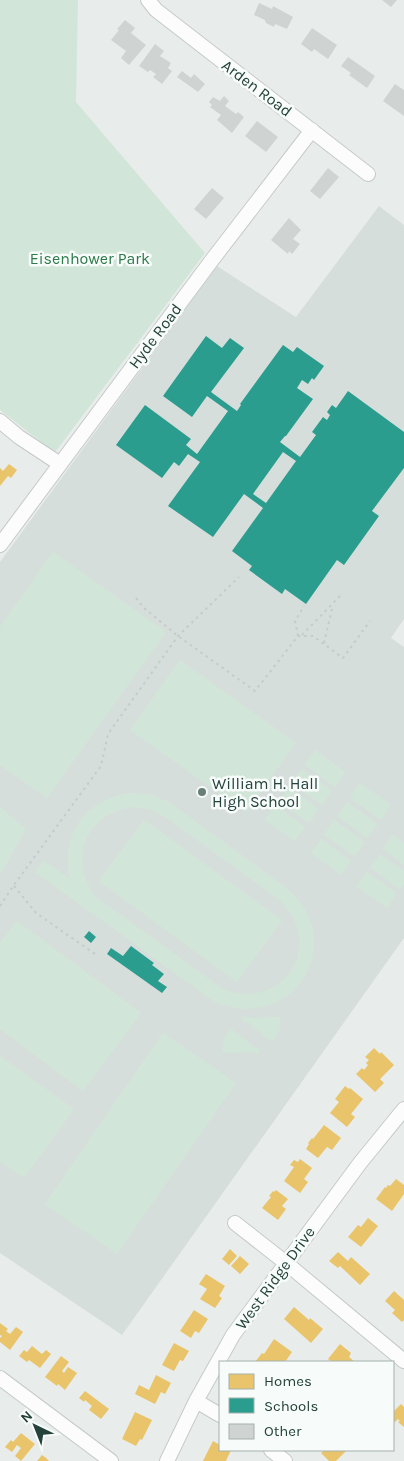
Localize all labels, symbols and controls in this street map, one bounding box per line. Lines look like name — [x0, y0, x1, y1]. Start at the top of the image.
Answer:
street label: Arden Road — [218, 55, 296, 121]
park label: Eisenhower Park — [30, 249, 150, 268]
street label: Hyde Road — [124, 300, 186, 372]
place label: William H. Hall High School — [212, 774, 318, 811]
marker: William H. Hall High School — [196, 786, 208, 798]
street label: West Ridge Drive — [231, 1223, 319, 1333]
legend — [219, 1361, 394, 1451]
text: Homes — [264, 1372, 312, 1390]
text: Schools — [264, 1397, 318, 1415]
north arrow — [10, 1401, 60, 1451]
text: N — [17, 1407, 36, 1427]
text: Other — [264, 1422, 302, 1440]

